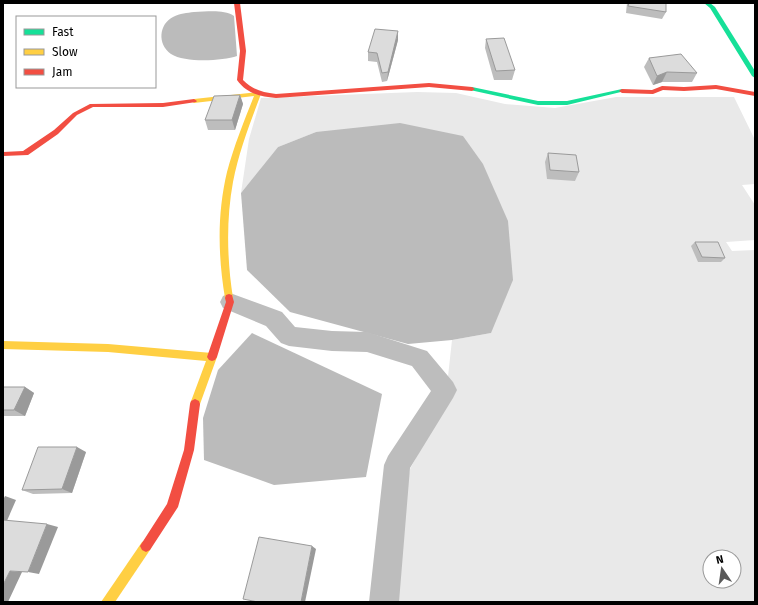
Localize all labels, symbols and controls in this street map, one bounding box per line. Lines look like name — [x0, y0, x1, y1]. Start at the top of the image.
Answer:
legend — [16, 16, 156, 88]
text: Fast — [52, 25, 74, 39]
text: Slow — [52, 45, 78, 59]
text: Jam — [52, 65, 72, 79]
north arrow — [702, 549, 742, 589]
text: N — [715, 553, 725, 567]

